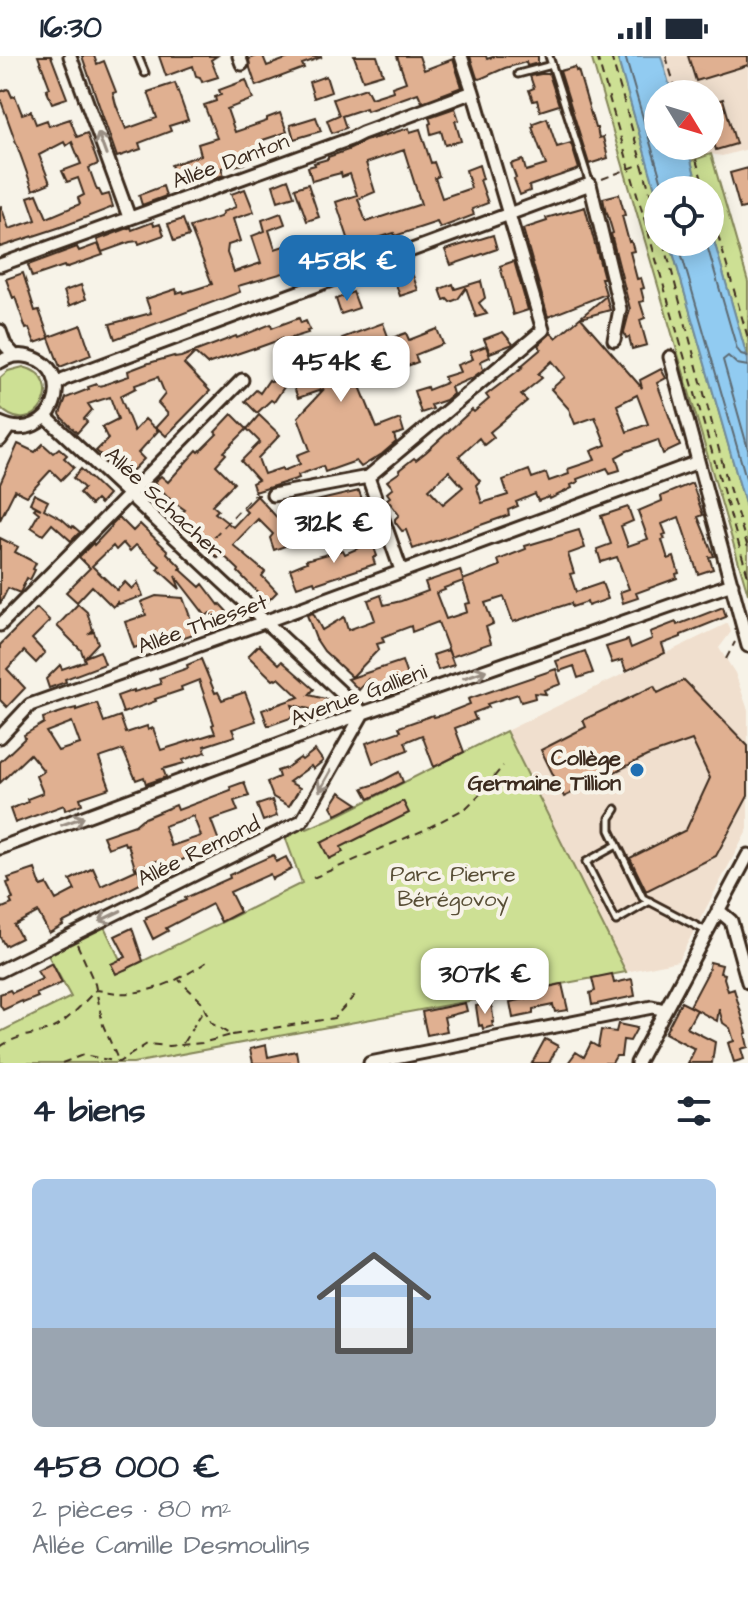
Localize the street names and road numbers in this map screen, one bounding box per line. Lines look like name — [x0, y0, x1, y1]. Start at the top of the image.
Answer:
street label: Allée Danton — [168, 126, 293, 197]
street label: Allée Schacher — [98, 440, 230, 566]
street label: Allée Thiesset — [133, 586, 272, 662]
street label: Avenue Gallieni — [286, 656, 431, 734]
street label: Allée Remond — [132, 808, 265, 894]

